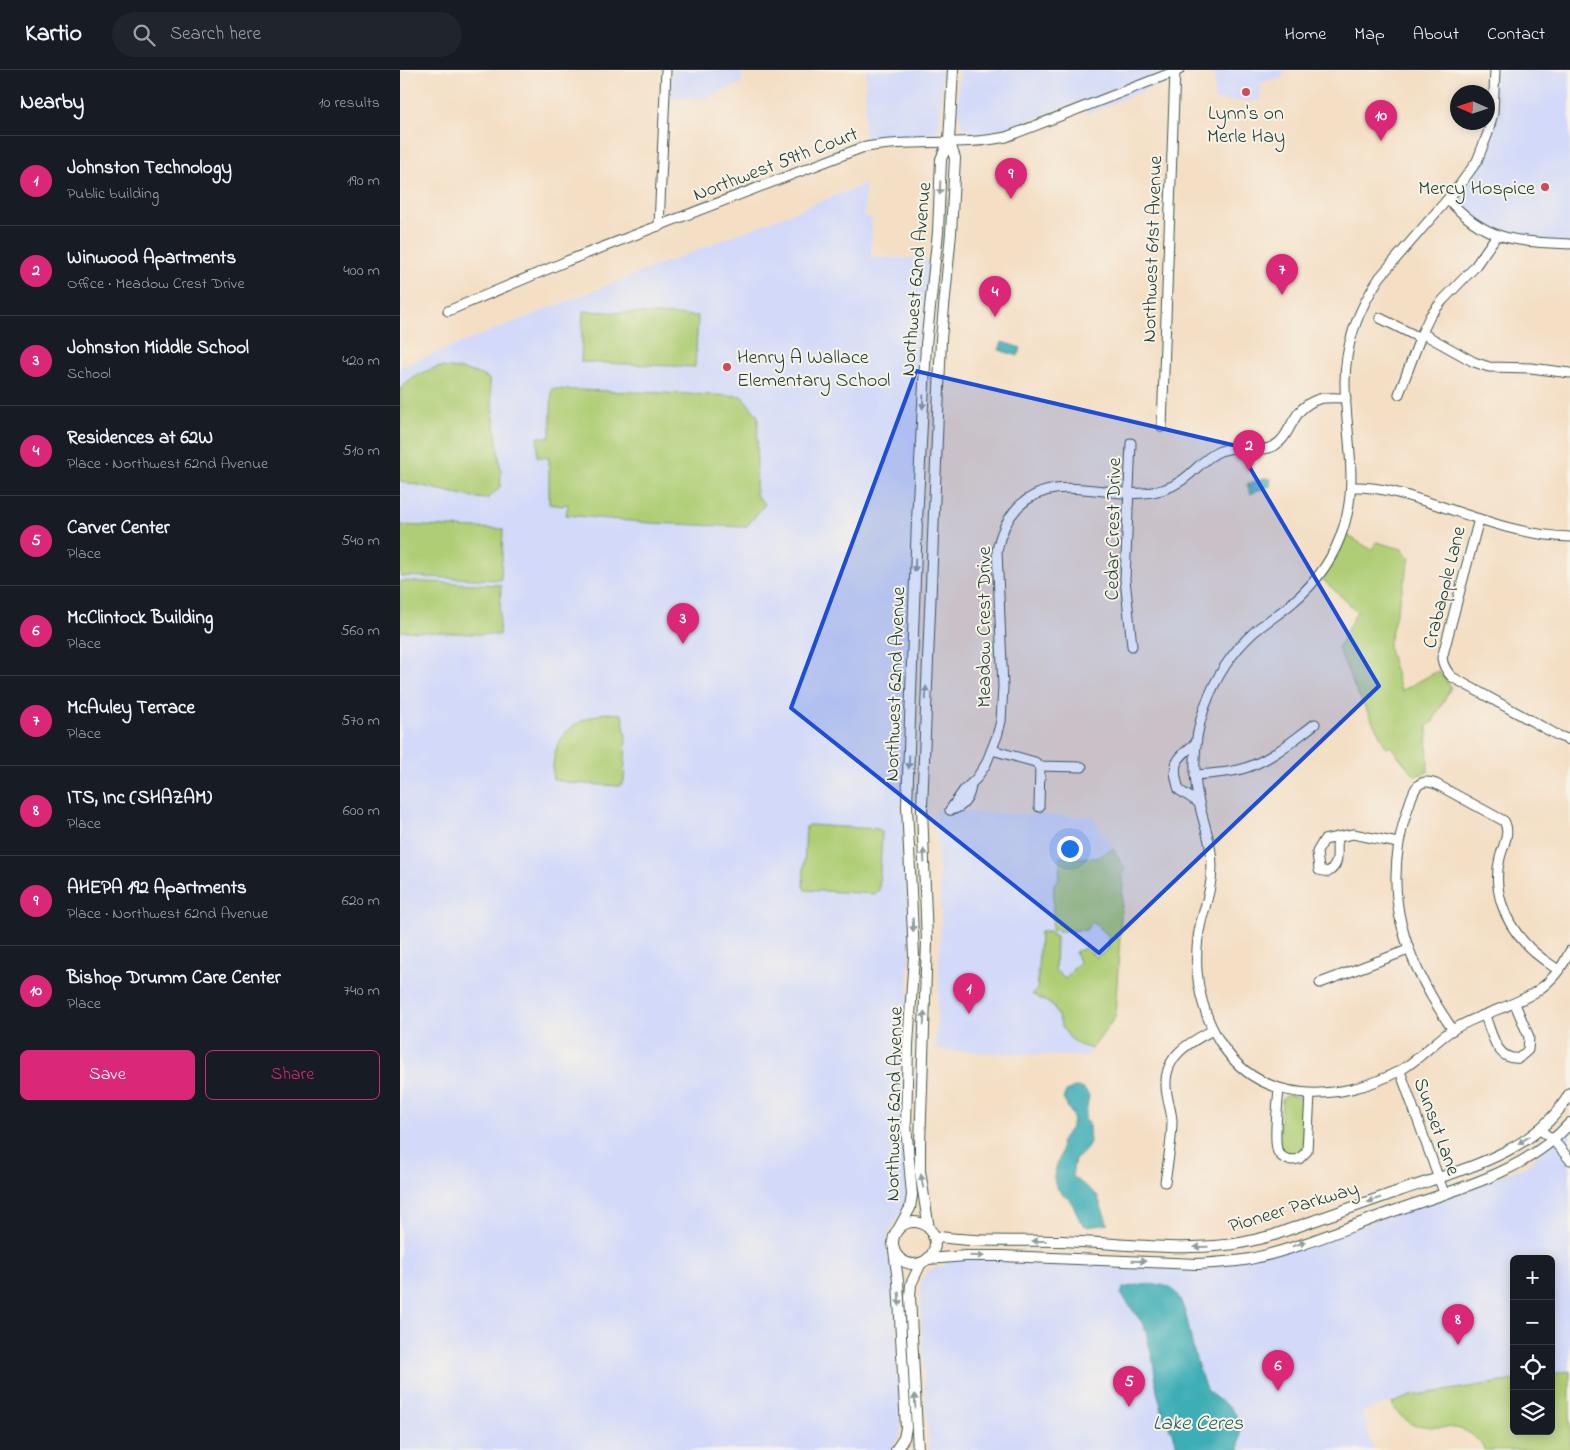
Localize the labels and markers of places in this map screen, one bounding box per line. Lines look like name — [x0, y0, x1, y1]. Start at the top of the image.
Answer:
marker: Lynn's on Merle Hay — [1240, 86, 1252, 98]
place label: Lynn's on Merle Hay — [1207, 100, 1285, 152]
pin: 10 — [1365, 100, 1397, 141]
pin: 9 — [995, 158, 1027, 199]
place label: Mercy Hospice — [1418, 175, 1535, 204]
marker: Mercy Hospice — [1539, 181, 1551, 193]
pin: 7 — [1266, 254, 1298, 295]
pin: 4 — [979, 276, 1011, 317]
place label: Henry A Wallace Elementary School — [737, 344, 890, 396]
marker: Henry A Wallace Elementary School — [721, 361, 733, 373]
pin: 2 — [1233, 430, 1265, 471]
pin: 3 — [667, 603, 699, 644]
pin: 1 — [953, 973, 985, 1014]
pin: 8 — [1442, 1304, 1474, 1345]
pin: 6 — [1262, 1350, 1294, 1391]
pin: 5 — [1113, 1366, 1145, 1407]

